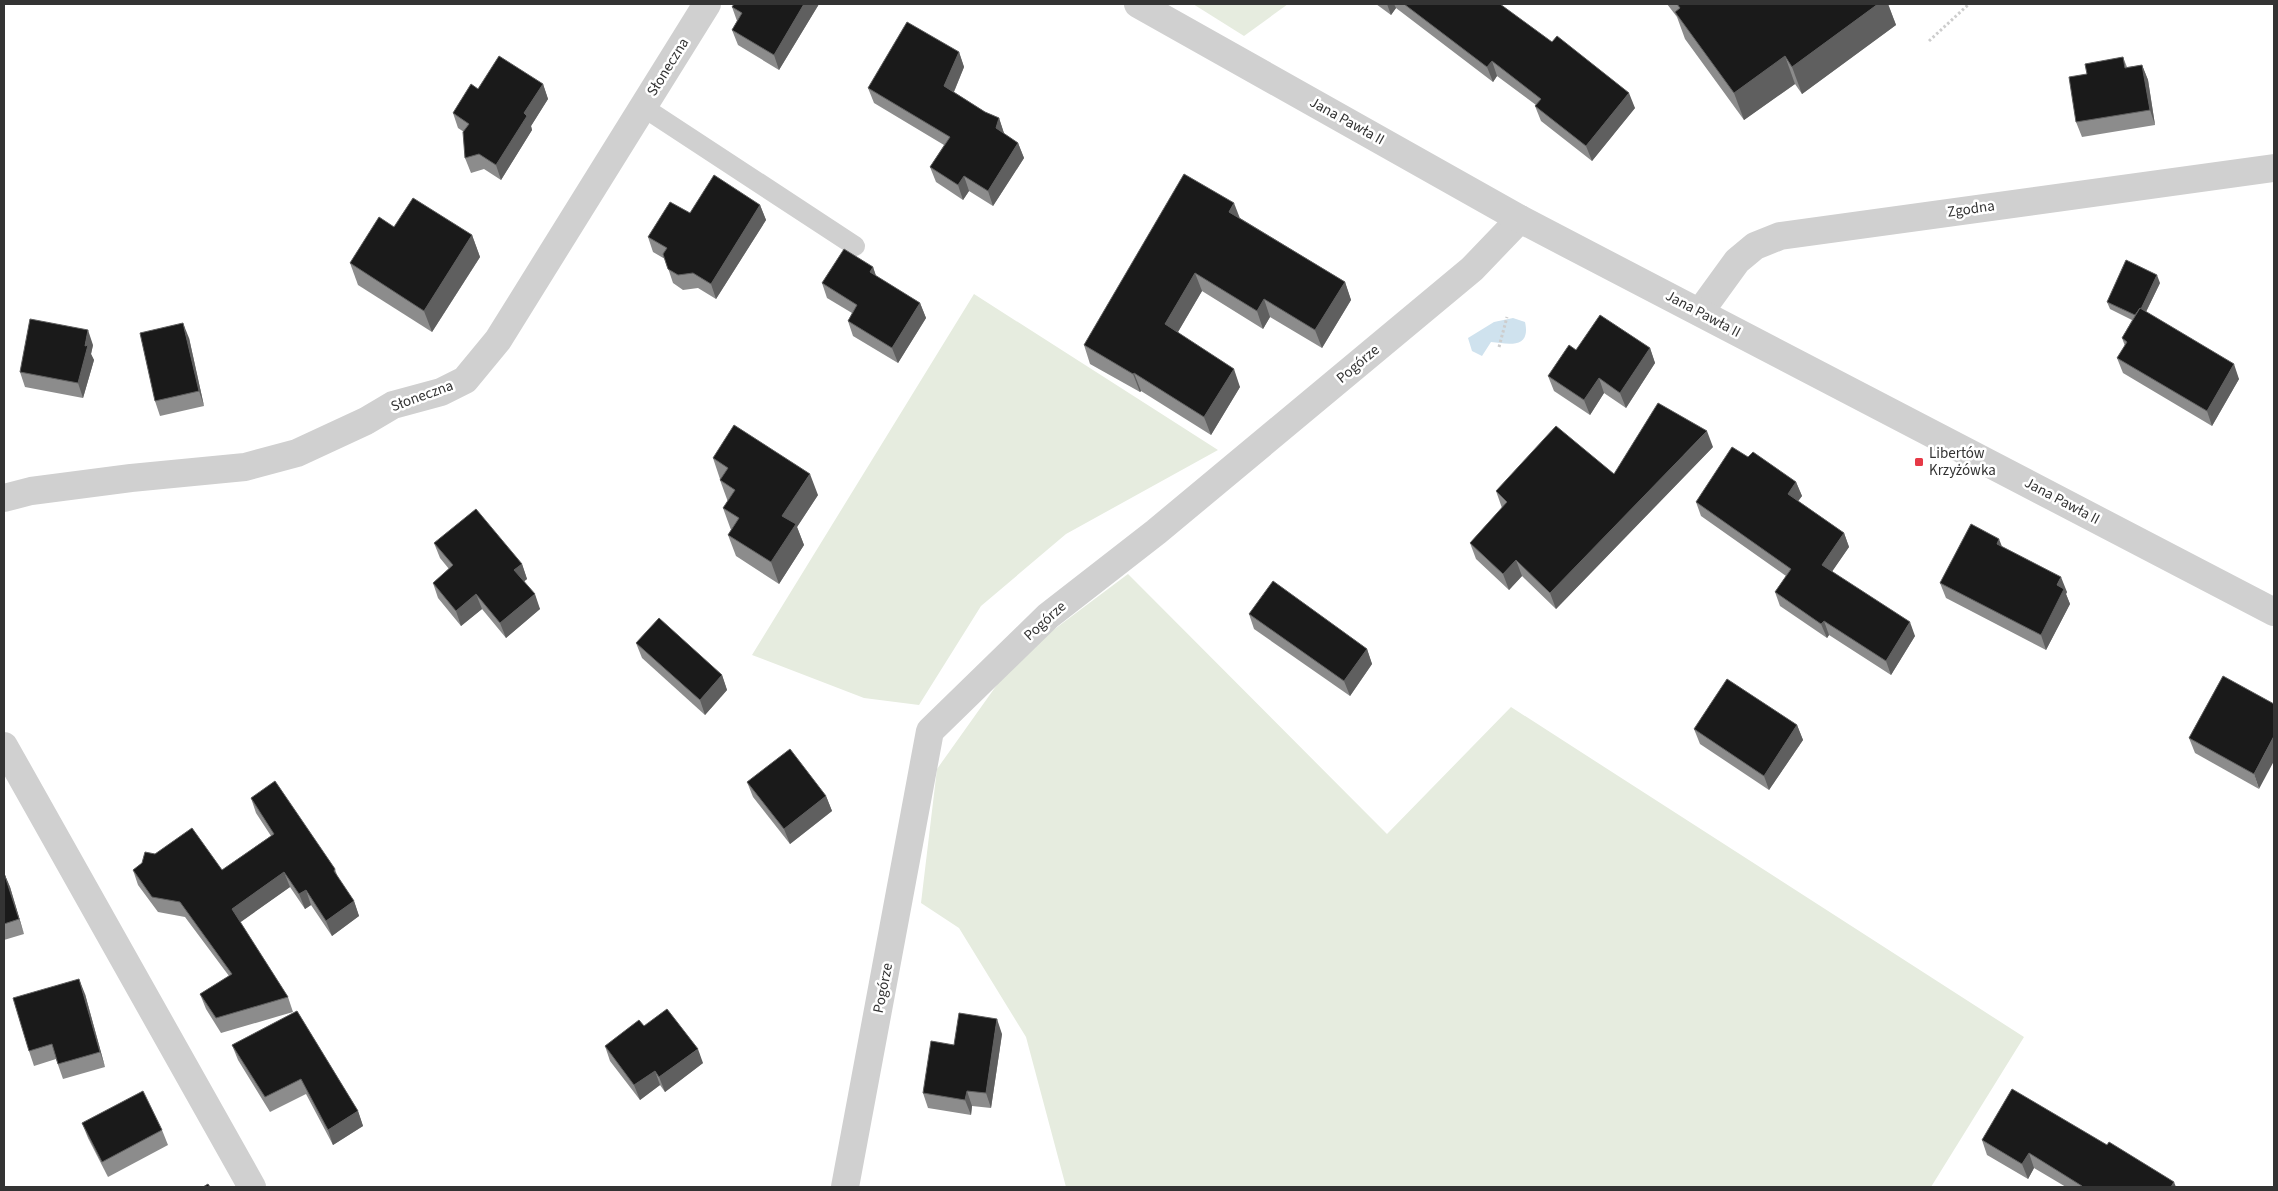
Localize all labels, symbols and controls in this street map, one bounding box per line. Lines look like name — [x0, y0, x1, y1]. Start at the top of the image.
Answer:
street label: Słoneczna — [642, 34, 694, 100]
street label: Jana Pawła II — [1306, 92, 1388, 150]
street label: Zgodna — [1946, 195, 1996, 223]
street label: Jana Pawła II — [1662, 285, 1744, 343]
street label: Pogórze — [1332, 340, 1384, 388]
street label: Słoneczna — [388, 375, 456, 417]
place label: Libertów Krzyżówka — [1929, 443, 1996, 481]
marker: Libertów Krzyżówka — [1913, 456, 1925, 468]
street label: Jana Pawła II — [2021, 472, 2103, 530]
street label: Pogórze — [1019, 596, 1071, 646]
street label: Pogórze — [868, 961, 898, 1015]

